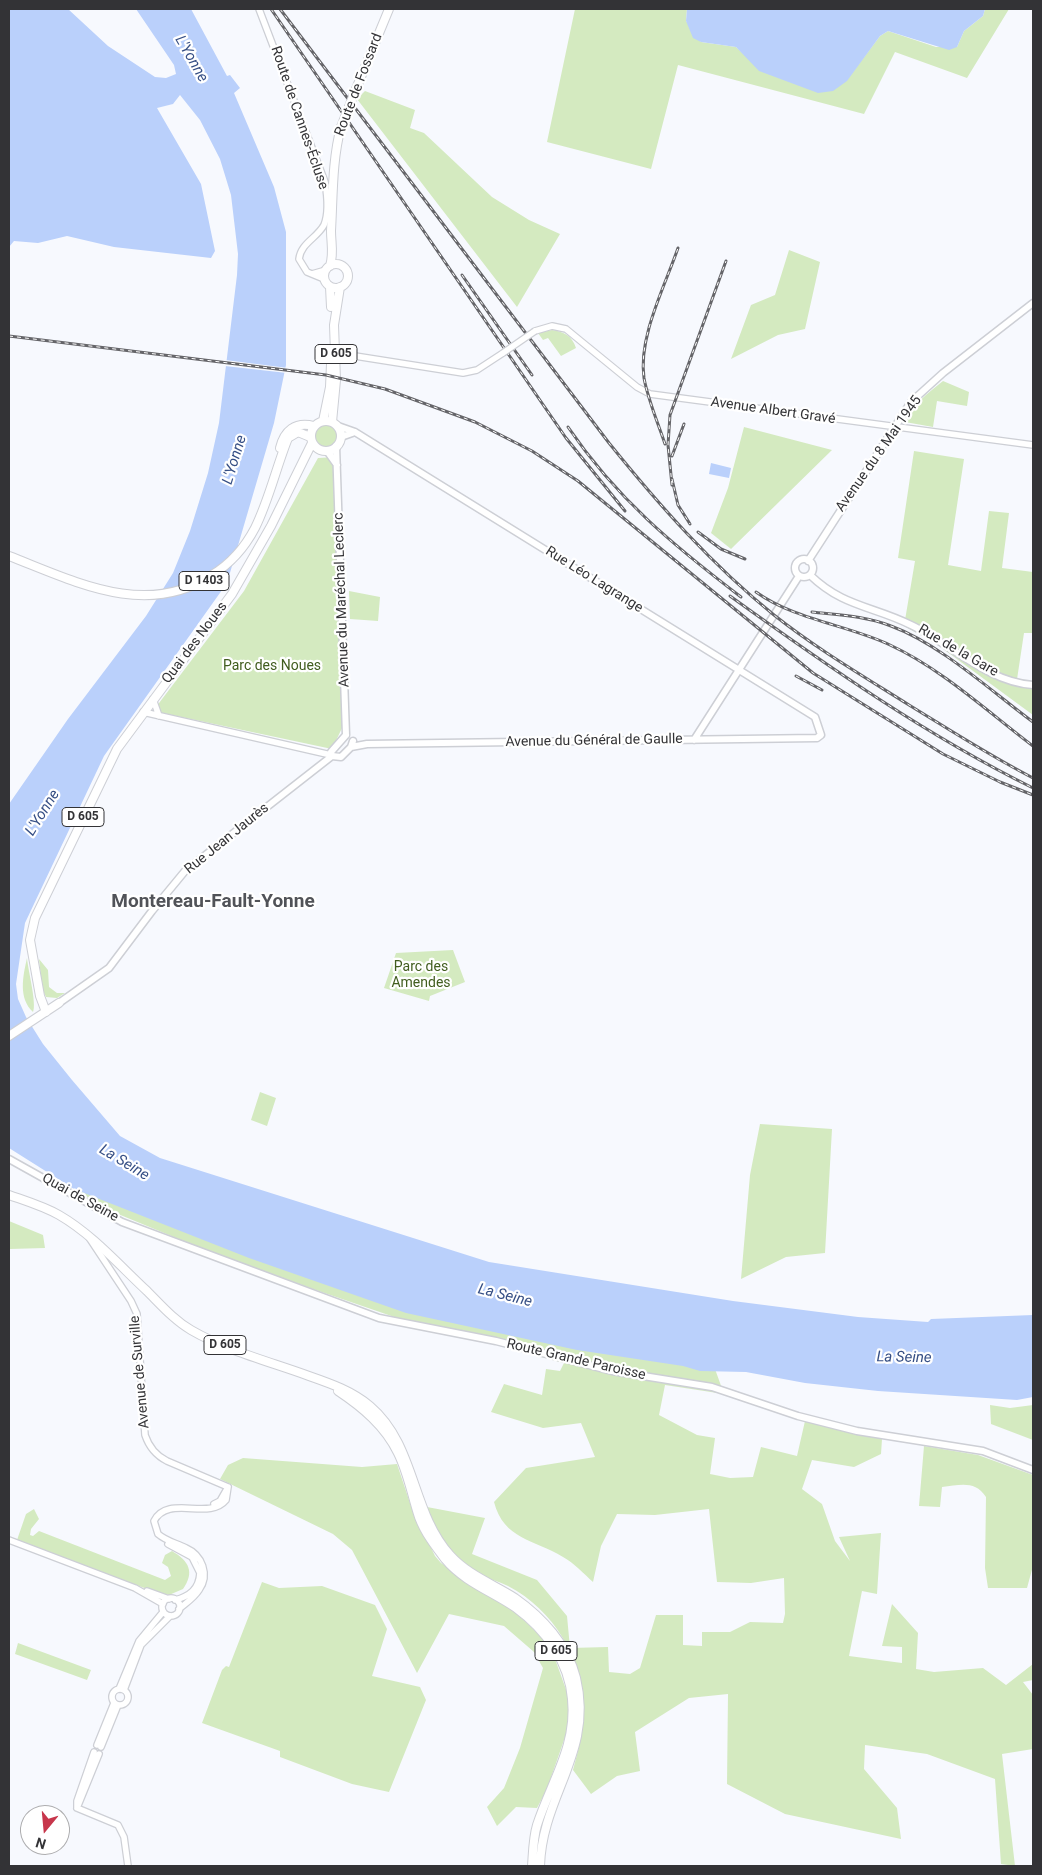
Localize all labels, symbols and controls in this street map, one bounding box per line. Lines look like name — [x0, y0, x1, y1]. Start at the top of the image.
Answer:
street label: Route de Fossard — [332, 31, 386, 139]
water label: L'Yonne — [171, 33, 211, 85]
street label: Route de Cannes-Écluse — [267, 44, 331, 192]
road number: D 605 — [315, 344, 357, 364]
street label: Avenue du 8 Mai 1945 — [833, 393, 925, 515]
street label: Avenue Albert Gravé — [710, 394, 836, 428]
water label: L'Yonne — [219, 433, 251, 487]
street label: Avenue du Maréchal Leclerc — [331, 512, 353, 688]
street label: Rue Léo Lagrange — [542, 543, 646, 617]
road number: D 1403 — [179, 572, 229, 590]
street label: Quai des Noues — [159, 599, 231, 687]
street label: Rue de la Gare — [915, 621, 1001, 681]
park label: Parc des Noues — [223, 658, 321, 674]
street label: Avenue du Général de Gaulle — [505, 731, 683, 751]
water label: L'Yonne — [22, 787, 64, 839]
street label: Rue Jean Jaurès — [181, 800, 273, 878]
road number: D 605 — [62, 808, 104, 826]
district label: Montereau-Fault-Yonne — [111, 891, 315, 913]
park label: Parc des Amendes — [391, 959, 451, 992]
water label: La Seine — [96, 1141, 152, 1185]
street label: Quai de Seine — [39, 1170, 121, 1226]
water label: La Seine — [476, 1281, 534, 1311]
street label: Avenue de Surville — [127, 1315, 153, 1429]
road number: D 605 — [204, 1336, 246, 1354]
street label: Route Grande Paroisse — [505, 1336, 647, 1384]
water label: La Seine — [876, 1349, 932, 1367]
road number: D 605 — [535, 1642, 577, 1660]
north arrow — [20, 1805, 70, 1855]
text: N — [34, 1834, 48, 1852]

